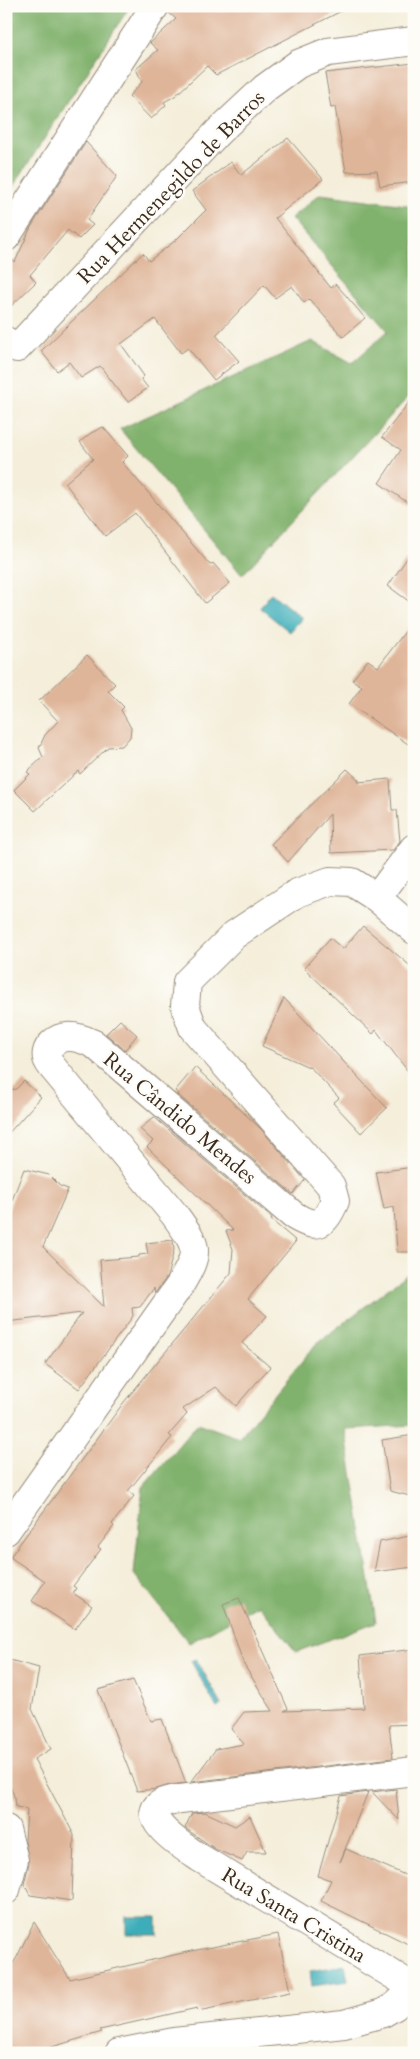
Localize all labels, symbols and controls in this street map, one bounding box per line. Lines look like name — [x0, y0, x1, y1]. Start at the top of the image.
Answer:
street label: Rua Hermenegildo de Barros — [71, 84, 272, 291]
street label: Rua Cândido Mendes — [97, 1046, 263, 1191]
street label: Rua Santa Cristina — [216, 1861, 371, 1970]

